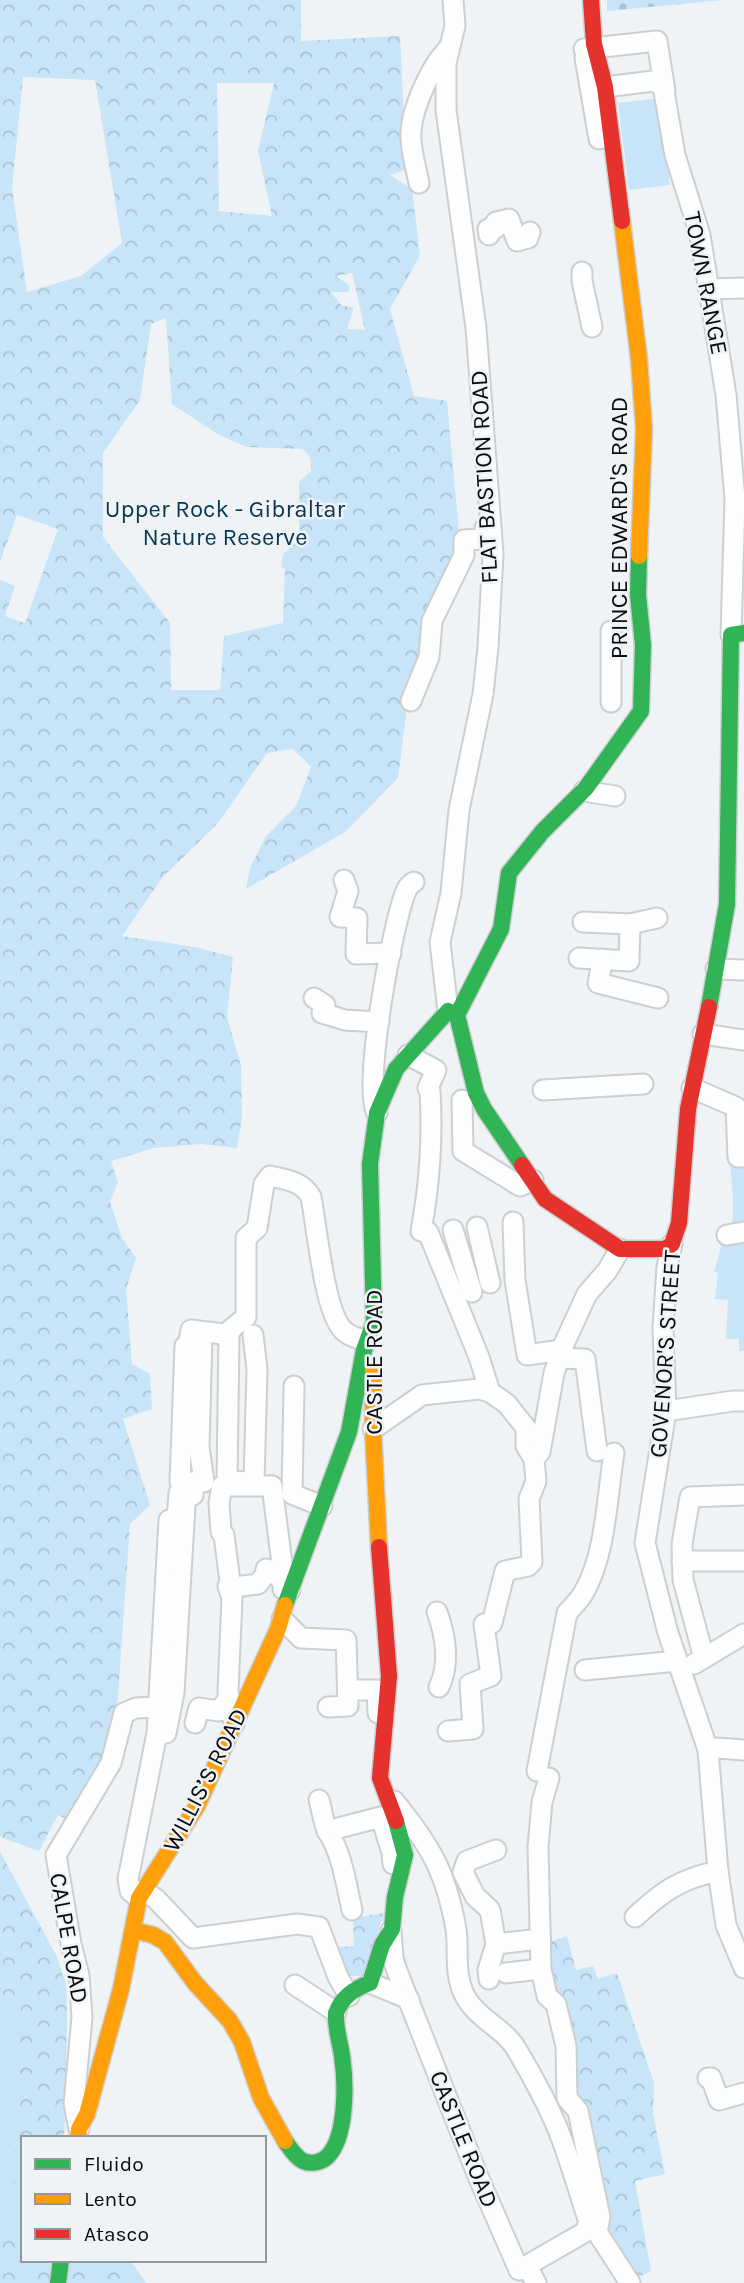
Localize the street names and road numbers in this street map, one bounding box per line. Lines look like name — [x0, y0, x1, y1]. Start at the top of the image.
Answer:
street label: TOWN RANGE — [678, 209, 734, 357]
street label: FLAT BASTION ROAD — [464, 370, 504, 584]
street label: PRINCE EDWARD'S ROAD — [605, 397, 633, 659]
street label: GOVENOR'S STREET — [644, 1249, 686, 1459]
street label: CASTLE ROAD — [360, 1289, 388, 1435]
street label: WILLIS’S ROAD — [157, 1704, 253, 1856]
street label: CALPE ROAD — [44, 1871, 94, 2005]
street label: CASTLE ROAD — [424, 2066, 504, 2212]

